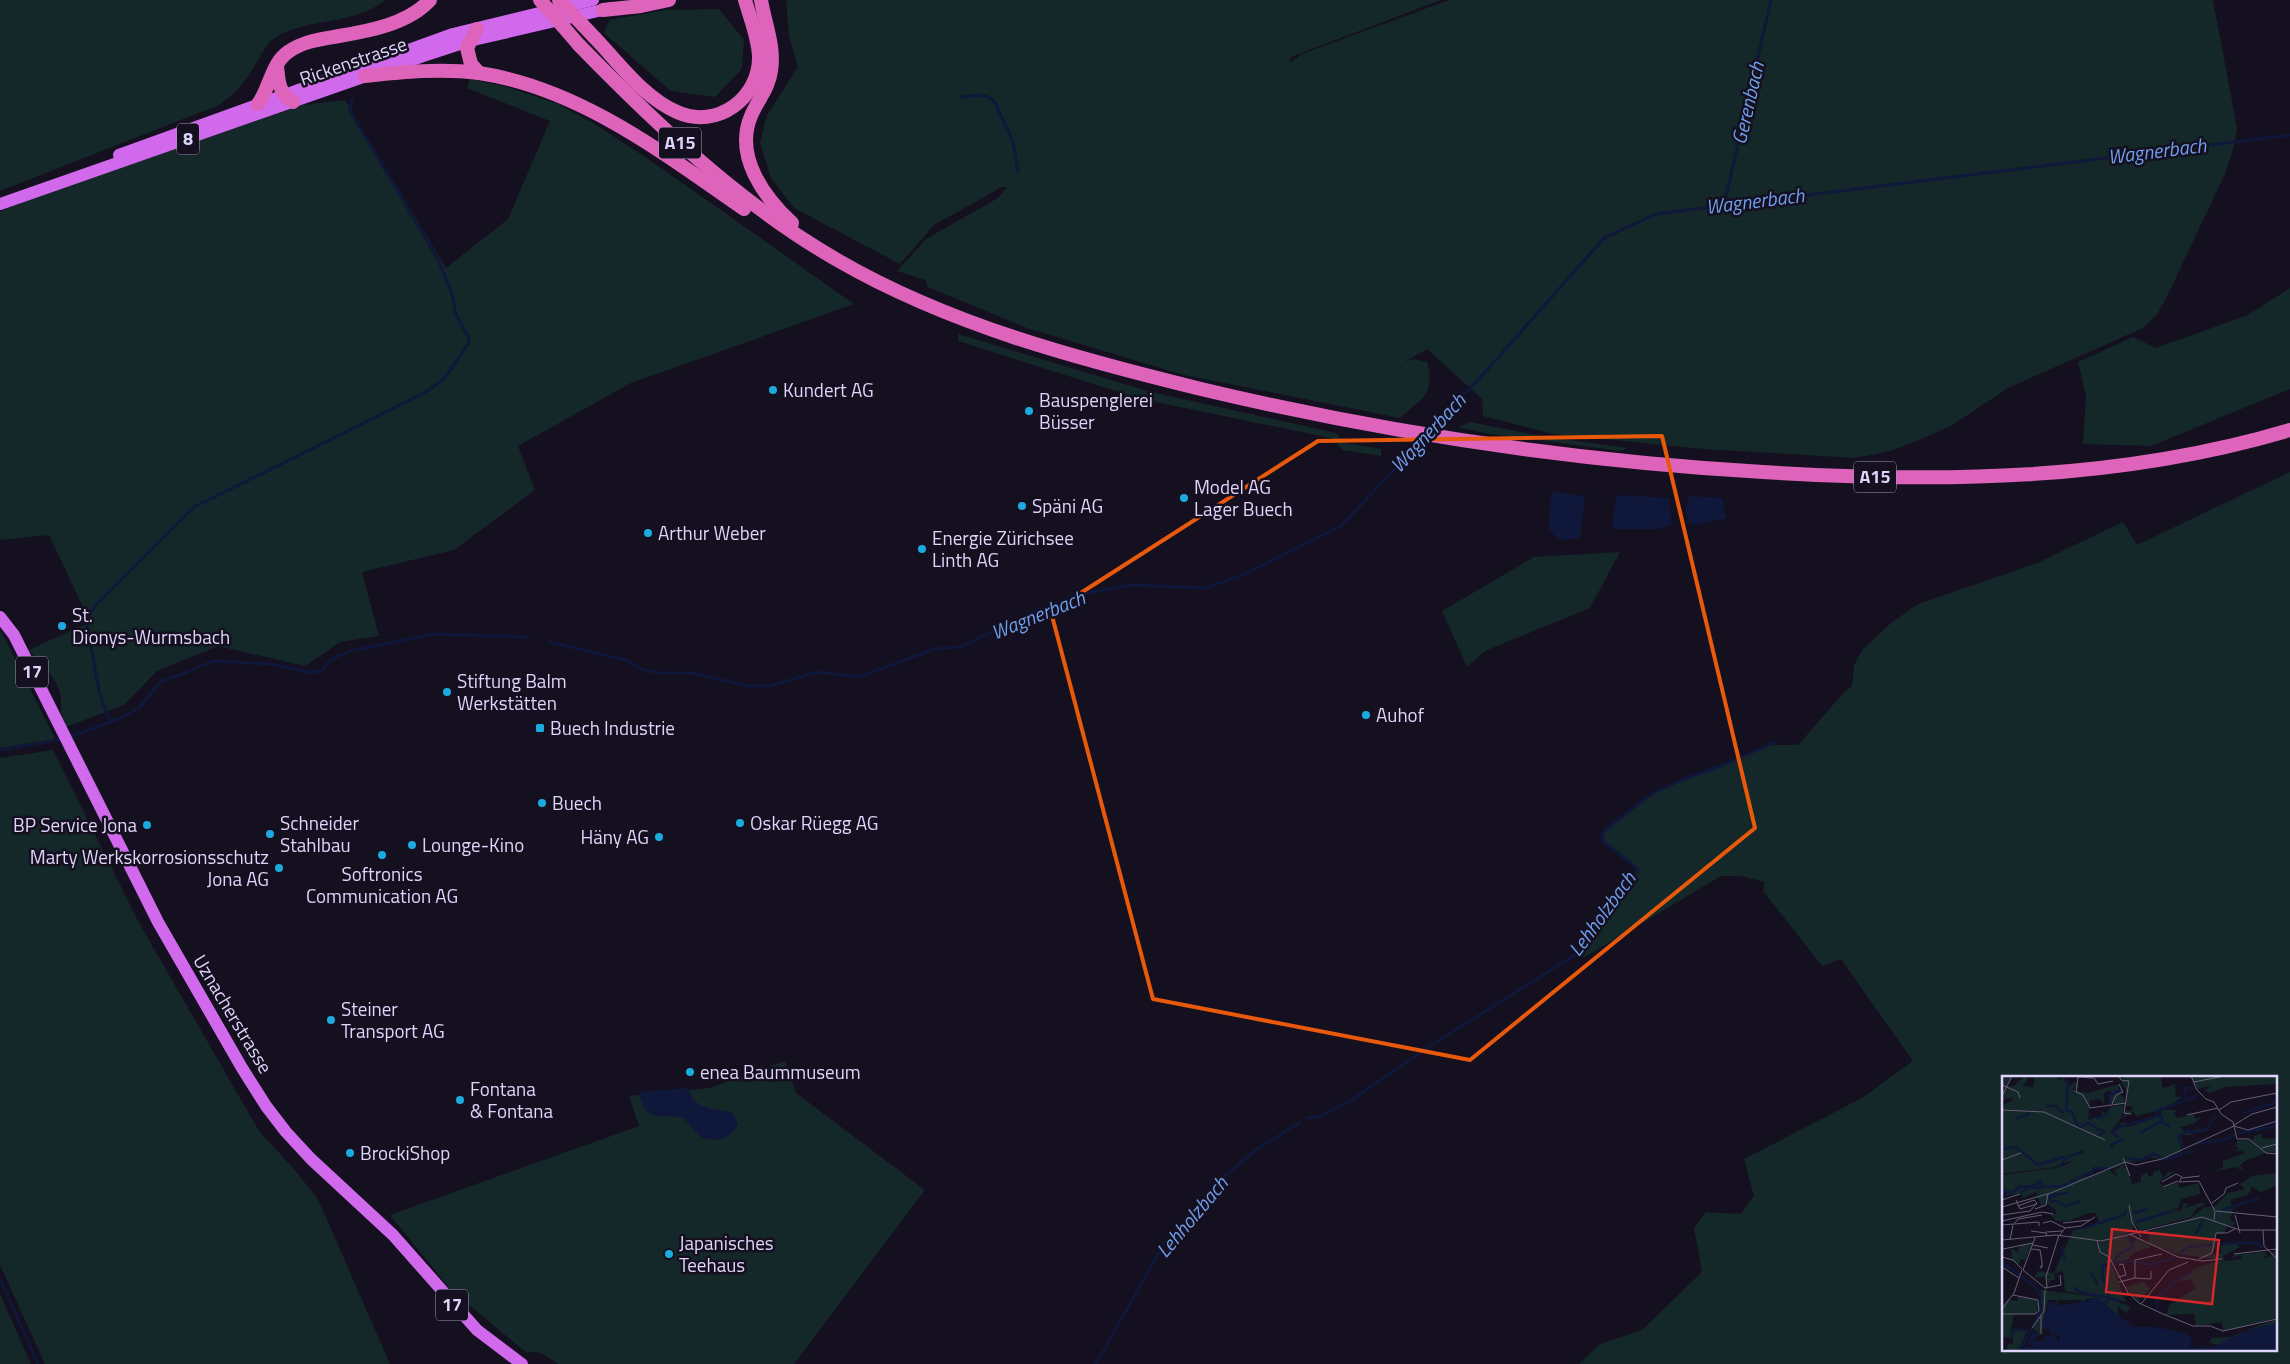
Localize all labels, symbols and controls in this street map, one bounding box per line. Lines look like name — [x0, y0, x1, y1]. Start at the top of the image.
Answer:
street label: Rickenstrasse — [295, 29, 410, 92]
water label: Gerenbach — [1723, 57, 1772, 147]
road number: 8 — [177, 124, 199, 154]
road number: A15 — [659, 128, 701, 158]
water label: Wagnerbach — [2106, 129, 2209, 172]
water label: Wagnerbach — [1704, 179, 1807, 222]
place label: Kundert AG — [783, 375, 874, 404]
marker: Kundert AG — [767, 384, 779, 396]
place label: Bauspenglerei Büsser — [1039, 385, 1153, 436]
water label: Wagnerbach — [1383, 385, 1473, 479]
marker: Bauspenglerei Büsser — [1023, 405, 1035, 417]
road number: A15 — [1854, 462, 1896, 492]
place label: Model AG Lager Buech — [1194, 472, 1293, 523]
place label: Späni AG — [1032, 491, 1103, 520]
marker: Model AG Lager Buech — [1178, 492, 1190, 504]
marker: Späni AG — [1016, 500, 1028, 512]
place label: Arthur Weber — [658, 518, 766, 547]
place label: Energie Zürichsee Linth AG — [932, 523, 1074, 574]
marker: Arthur Weber — [642, 527, 654, 539]
marker: Energie Zürichsee Linth AG — [916, 543, 928, 555]
water label: Wagnerbach — [986, 581, 1090, 647]
place label: St. Dionys-Wurmsbach — [72, 600, 230, 651]
marker: St. Dionys-Wurmsbach — [56, 620, 68, 632]
road number: 17 — [16, 656, 48, 688]
place label: Stiftung Balm Werkstätten — [457, 666, 567, 717]
marker: Stiftung Balm Werkstätten — [441, 686, 453, 698]
place label: Auhof — [1376, 700, 1425, 729]
marker: Auhof — [1360, 709, 1372, 721]
place label: Buech Industrie — [550, 713, 675, 742]
marker: Buech Industrie — [534, 722, 546, 734]
place label: Buech — [552, 788, 602, 817]
marker: Buech — [536, 797, 548, 809]
place label: Schneider Stahlbau — [280, 808, 359, 859]
place label: Oskar Rüegg AG — [750, 808, 879, 837]
place label: BP Service Jona — [13, 810, 137, 839]
marker: Oskar Rüegg AG — [734, 817, 746, 829]
marker: BP Service Jona — [141, 819, 153, 831]
place label: Häny AG — [580, 822, 649, 851]
marker: Schneider Stahlbau — [264, 828, 276, 840]
place label: Lounge-Kino — [422, 830, 524, 859]
marker: Häny AG — [653, 831, 665, 843]
marker: Lounge-Kino — [406, 839, 418, 851]
place label: Marty Werkskorrosionsschutz Jona AG — [30, 842, 269, 893]
marker: Softronics Communication AG — [376, 849, 388, 861]
place label: Softronics Communication AG — [306, 859, 458, 910]
marker: Marty Werkskorrosionsschutz Jona AG — [273, 862, 285, 874]
water label: Lehholzbach — [1560, 864, 1644, 963]
street label: Uznacherstrasse — [186, 949, 280, 1079]
place label: Steiner Transport AG — [341, 994, 445, 1045]
marker: Steiner Transport AG — [325, 1014, 337, 1026]
place label: enea Baummuseum — [700, 1057, 861, 1086]
marker: enea Baummuseum — [684, 1066, 696, 1078]
place label: Fontana & Fontana — [470, 1074, 553, 1125]
inset map — [2002, 1076, 2278, 1352]
marker: Fontana & Fontana — [454, 1094, 466, 1106]
place label: BrockiShop — [360, 1138, 450, 1167]
marker: BrockiShop — [344, 1147, 356, 1159]
water label: Lehholzbach — [1148, 1168, 1236, 1264]
place label: Japanisches Teehaus — [679, 1228, 774, 1279]
marker: Japanisches Teehaus — [663, 1248, 675, 1260]
road number: 17 — [436, 1290, 468, 1320]

